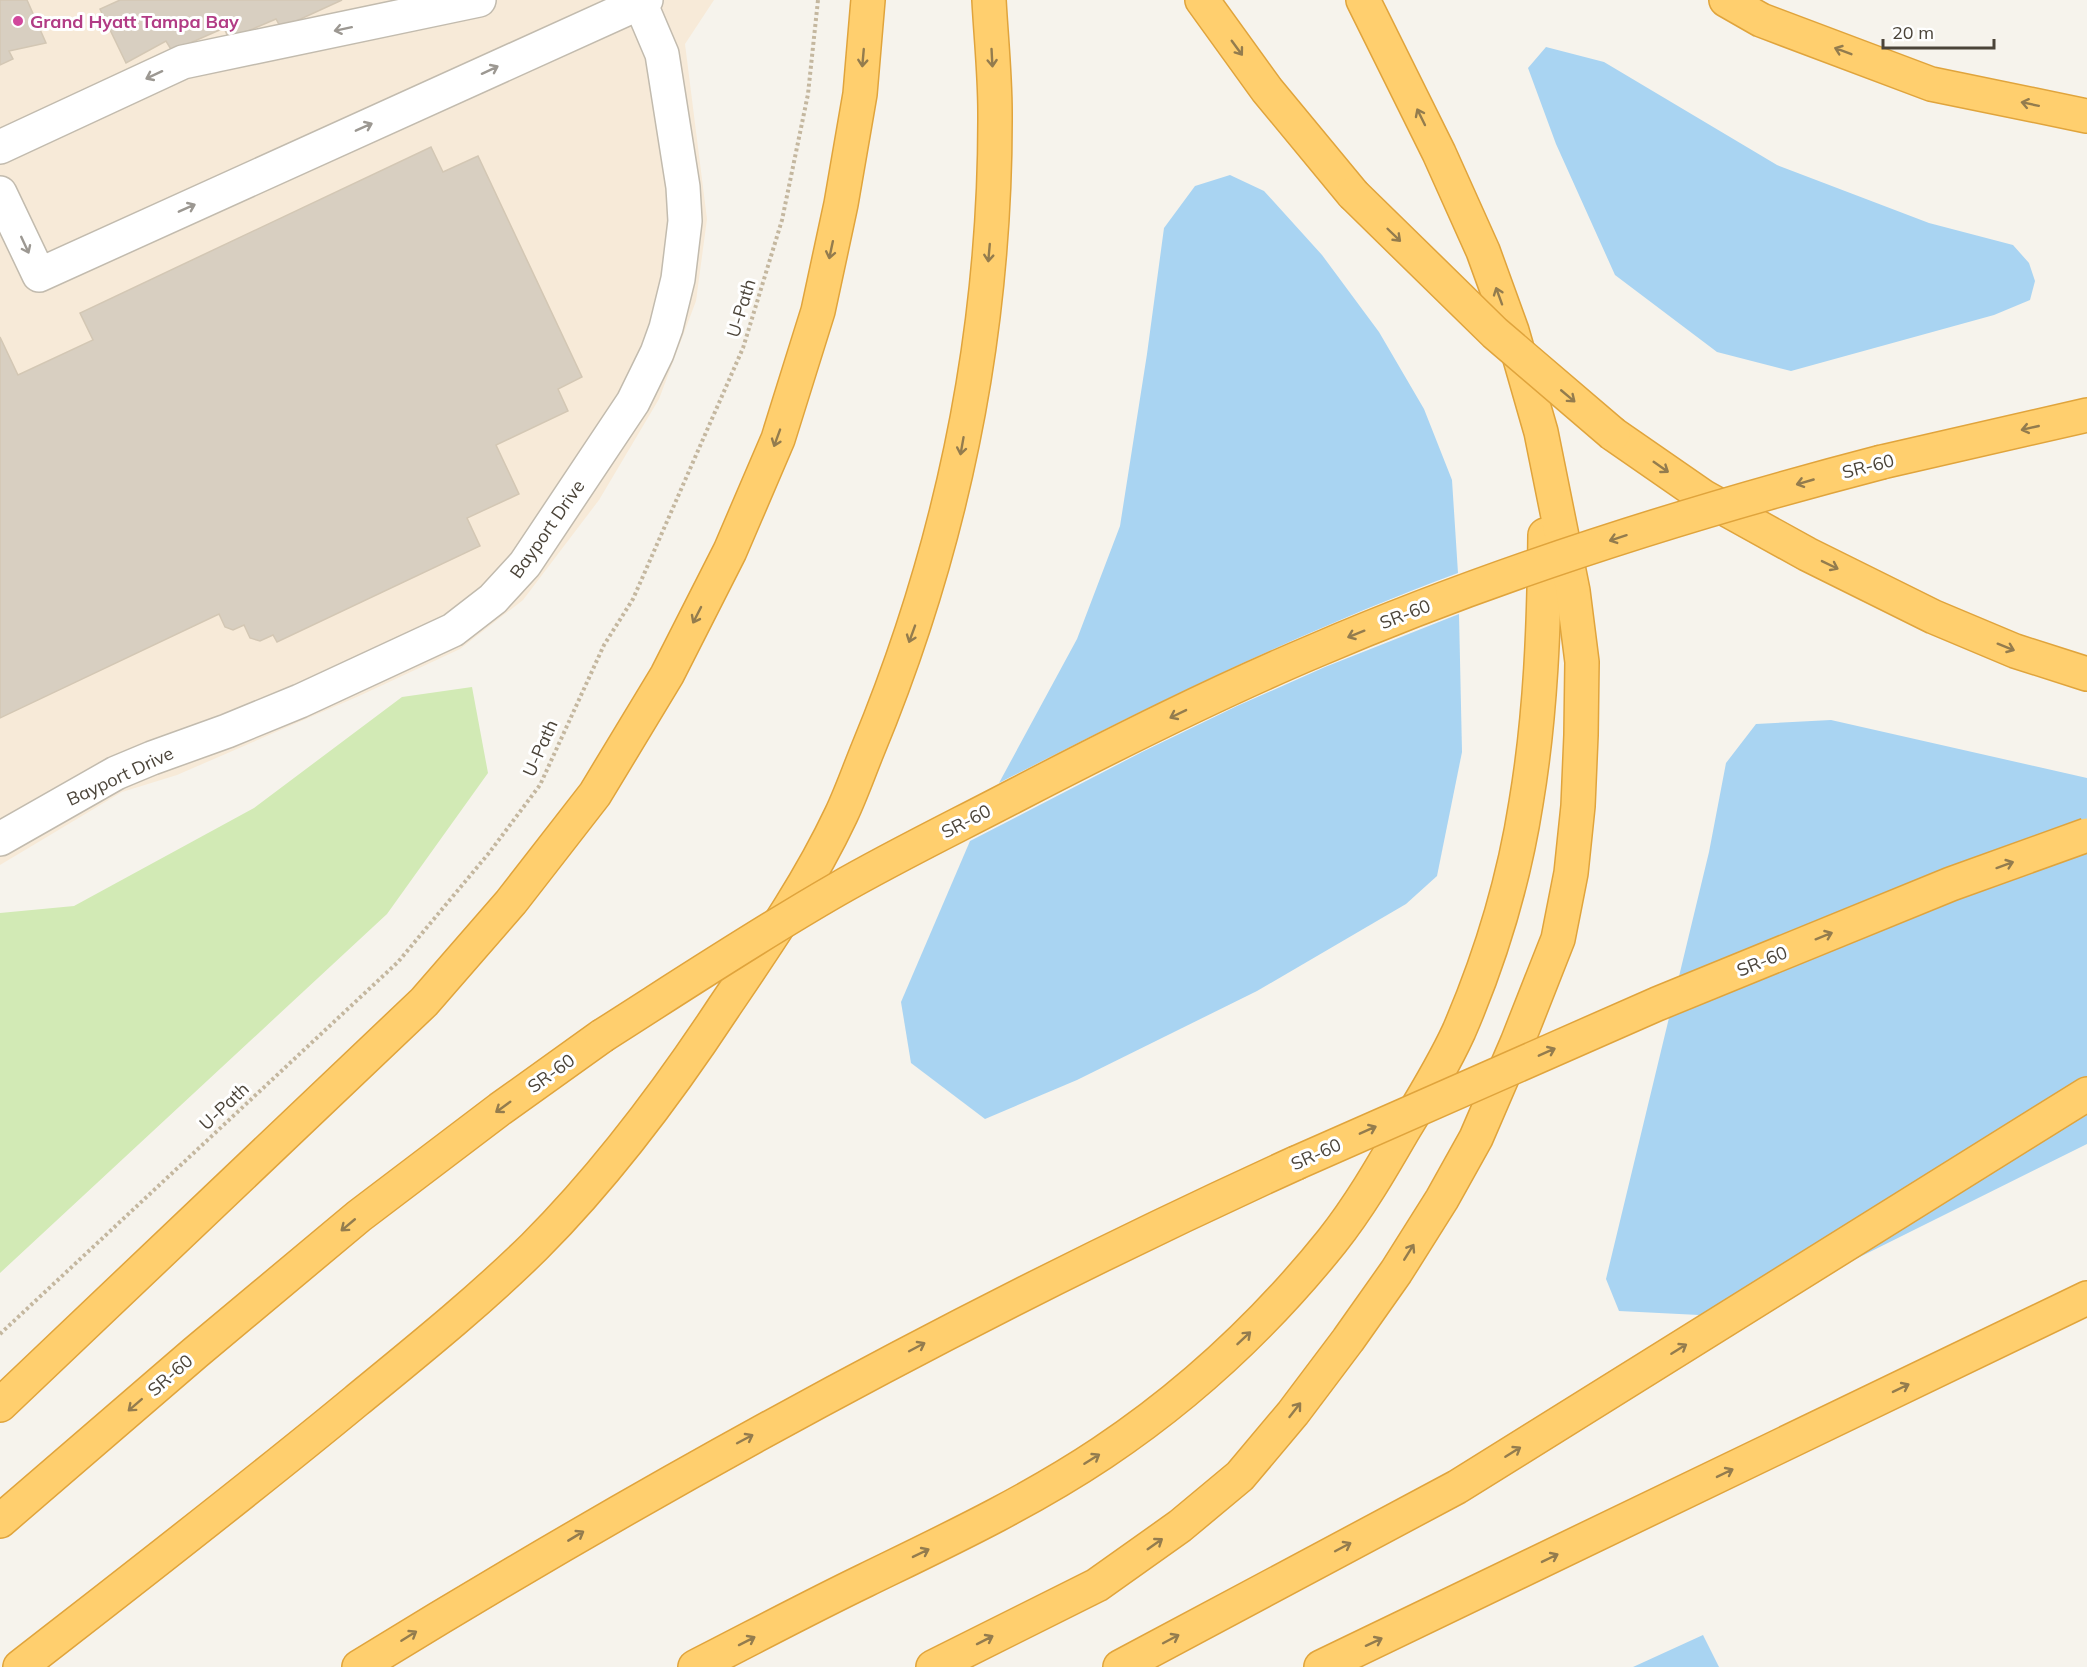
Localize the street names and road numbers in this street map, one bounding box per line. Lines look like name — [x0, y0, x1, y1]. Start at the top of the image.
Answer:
street label: U-Path — [721, 276, 761, 340]
street label: SR-60 — [1840, 448, 1896, 484]
street label: Bayport Drive — [505, 475, 589, 583]
street label: SR-60 — [1376, 594, 1434, 634]
street label: U-Path — [517, 716, 563, 780]
street label: Bayport Drive — [63, 741, 177, 811]
street label: SR-60 — [937, 799, 995, 843]
street label: SR-60 — [1733, 940, 1791, 982]
street label: SR-60 — [523, 1048, 579, 1098]
street label: U-Path — [194, 1077, 254, 1135]
street label: SR-60 — [1287, 1133, 1345, 1175]
street label: SR-60 — [143, 1349, 197, 1401]

